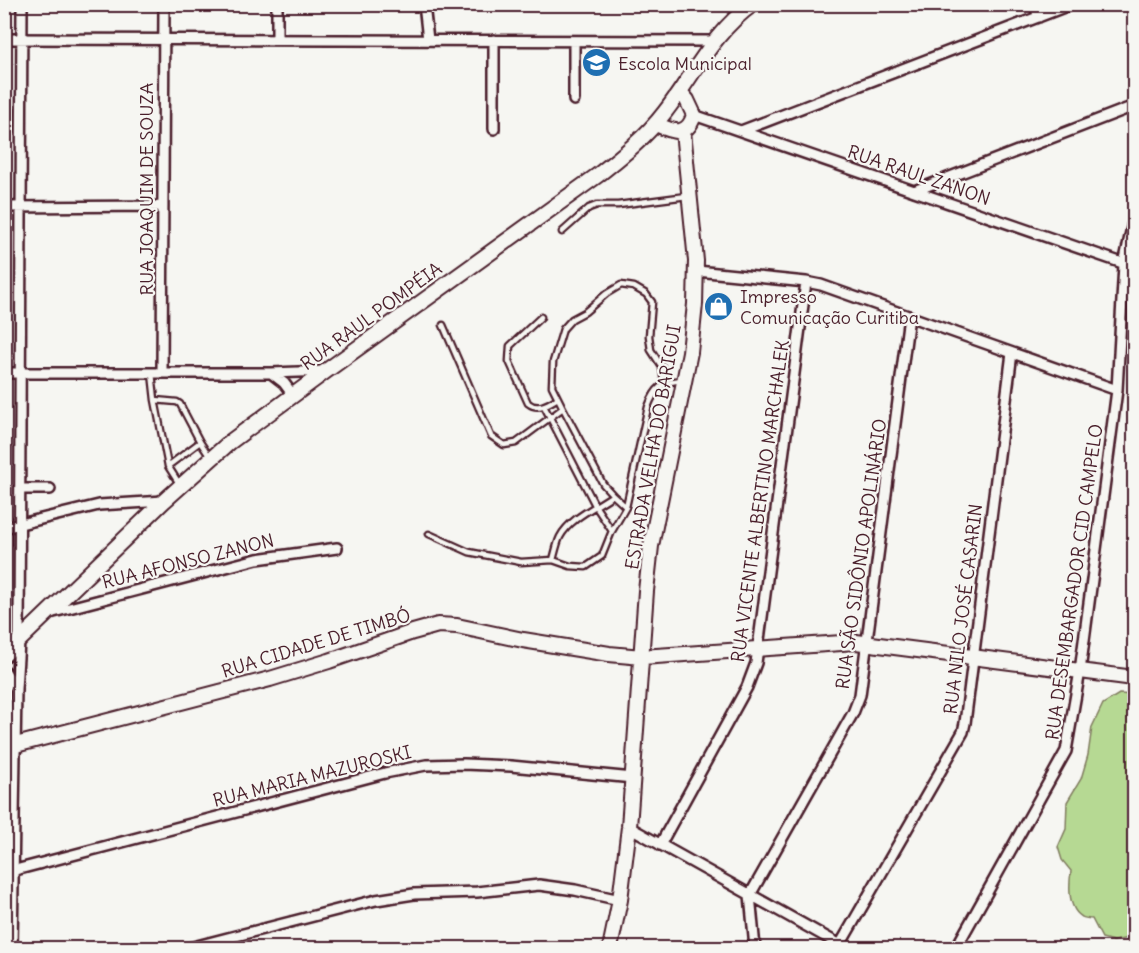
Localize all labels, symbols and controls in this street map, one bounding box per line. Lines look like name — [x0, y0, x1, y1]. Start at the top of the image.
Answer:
school or university icon: Escola Municipal — [581, 47, 613, 79]
place label: Escola Municipal — [618, 52, 752, 75]
street label: RUA JOAQUIM DE SOUZA — [135, 83, 158, 295]
street label: RUA RAUL ZANON — [845, 140, 993, 210]
street label: RUA RAUL POMPÉIA — [296, 257, 446, 375]
place label: Impresso Comunicação Curitiba — [740, 285, 919, 329]
shop icon: Impresso Comunicação Curitiba — [703, 290, 735, 322]
street label: ESTRADA VELHA DO BARIGUI — [620, 323, 686, 571]
street label: RUA VICENTE ALBERTINO MARCHALEK — [726, 338, 794, 664]
street label: RUA SÃO SIDÔNIO APOLINÁRIO — [831, 417, 891, 691]
street label: RUA DESEMBARGADOR CID CAMPELO — [1040, 423, 1108, 741]
street label: RUA NILO JOSÉ CASARIN — [939, 502, 987, 716]
street label: RUA AFONSO ZANON — [100, 529, 276, 593]
street label: RUA CIDADE DE TIMBÓ — [219, 603, 413, 683]
street label: RUA MARIA MAZUROSKI — [210, 740, 414, 812]

